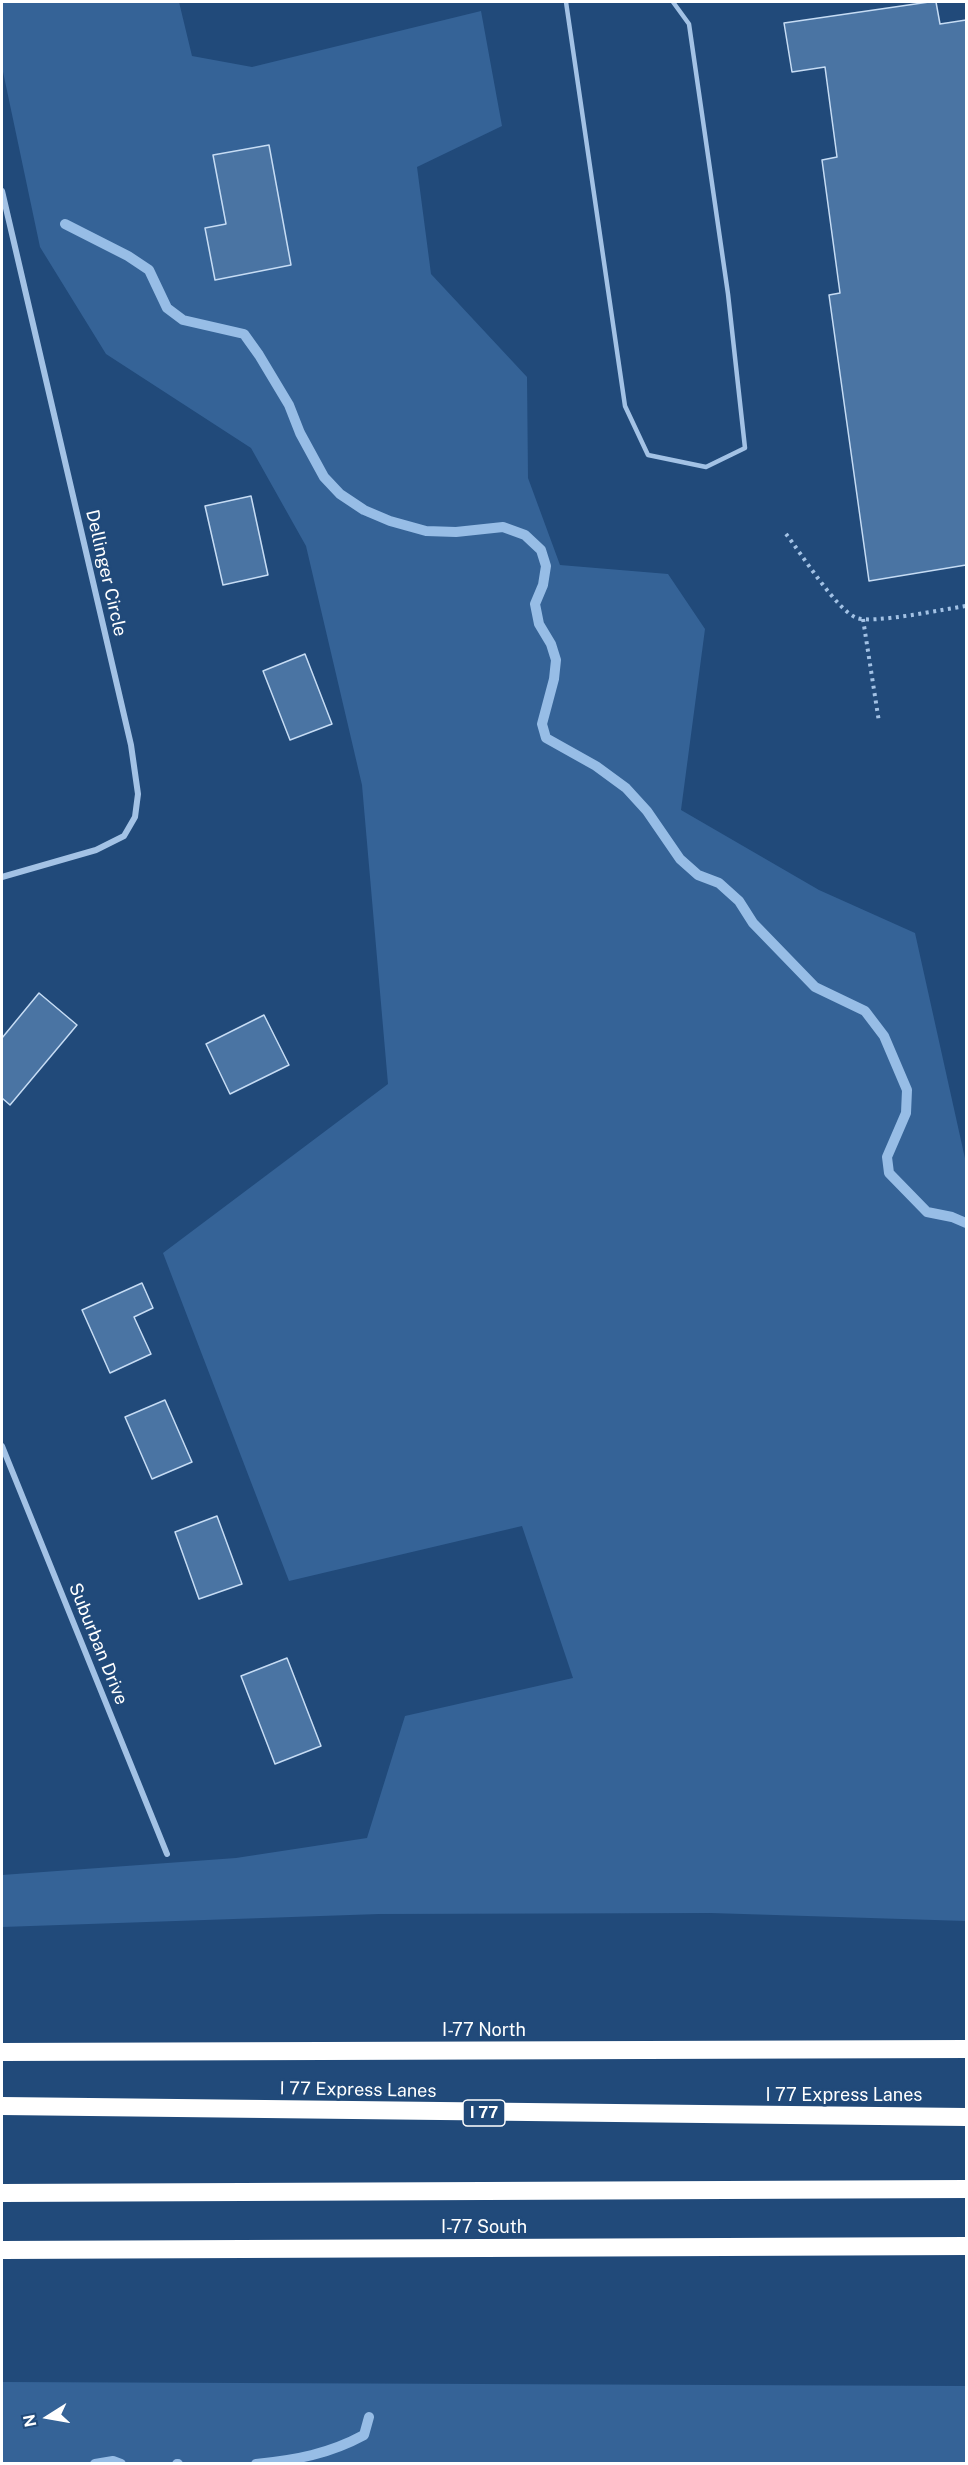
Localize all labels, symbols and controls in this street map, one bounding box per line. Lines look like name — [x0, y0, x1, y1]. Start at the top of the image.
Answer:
street label: Dellinger Circle — [81, 508, 131, 638]
street label: Suburban Drive — [64, 1580, 132, 1708]
street label: I-77 North — [442, 2019, 526, 2041]
street label: I 77 Express Lanes — [279, 2078, 437, 2102]
street label: I 77 Express Lanes — [766, 2084, 922, 2106]
road number: I 77 — [463, 2100, 505, 2126]
street label: I-77 South — [441, 2216, 527, 2238]
north arrow — [18, 2387, 78, 2447]
text: N — [19, 2413, 40, 2428]

